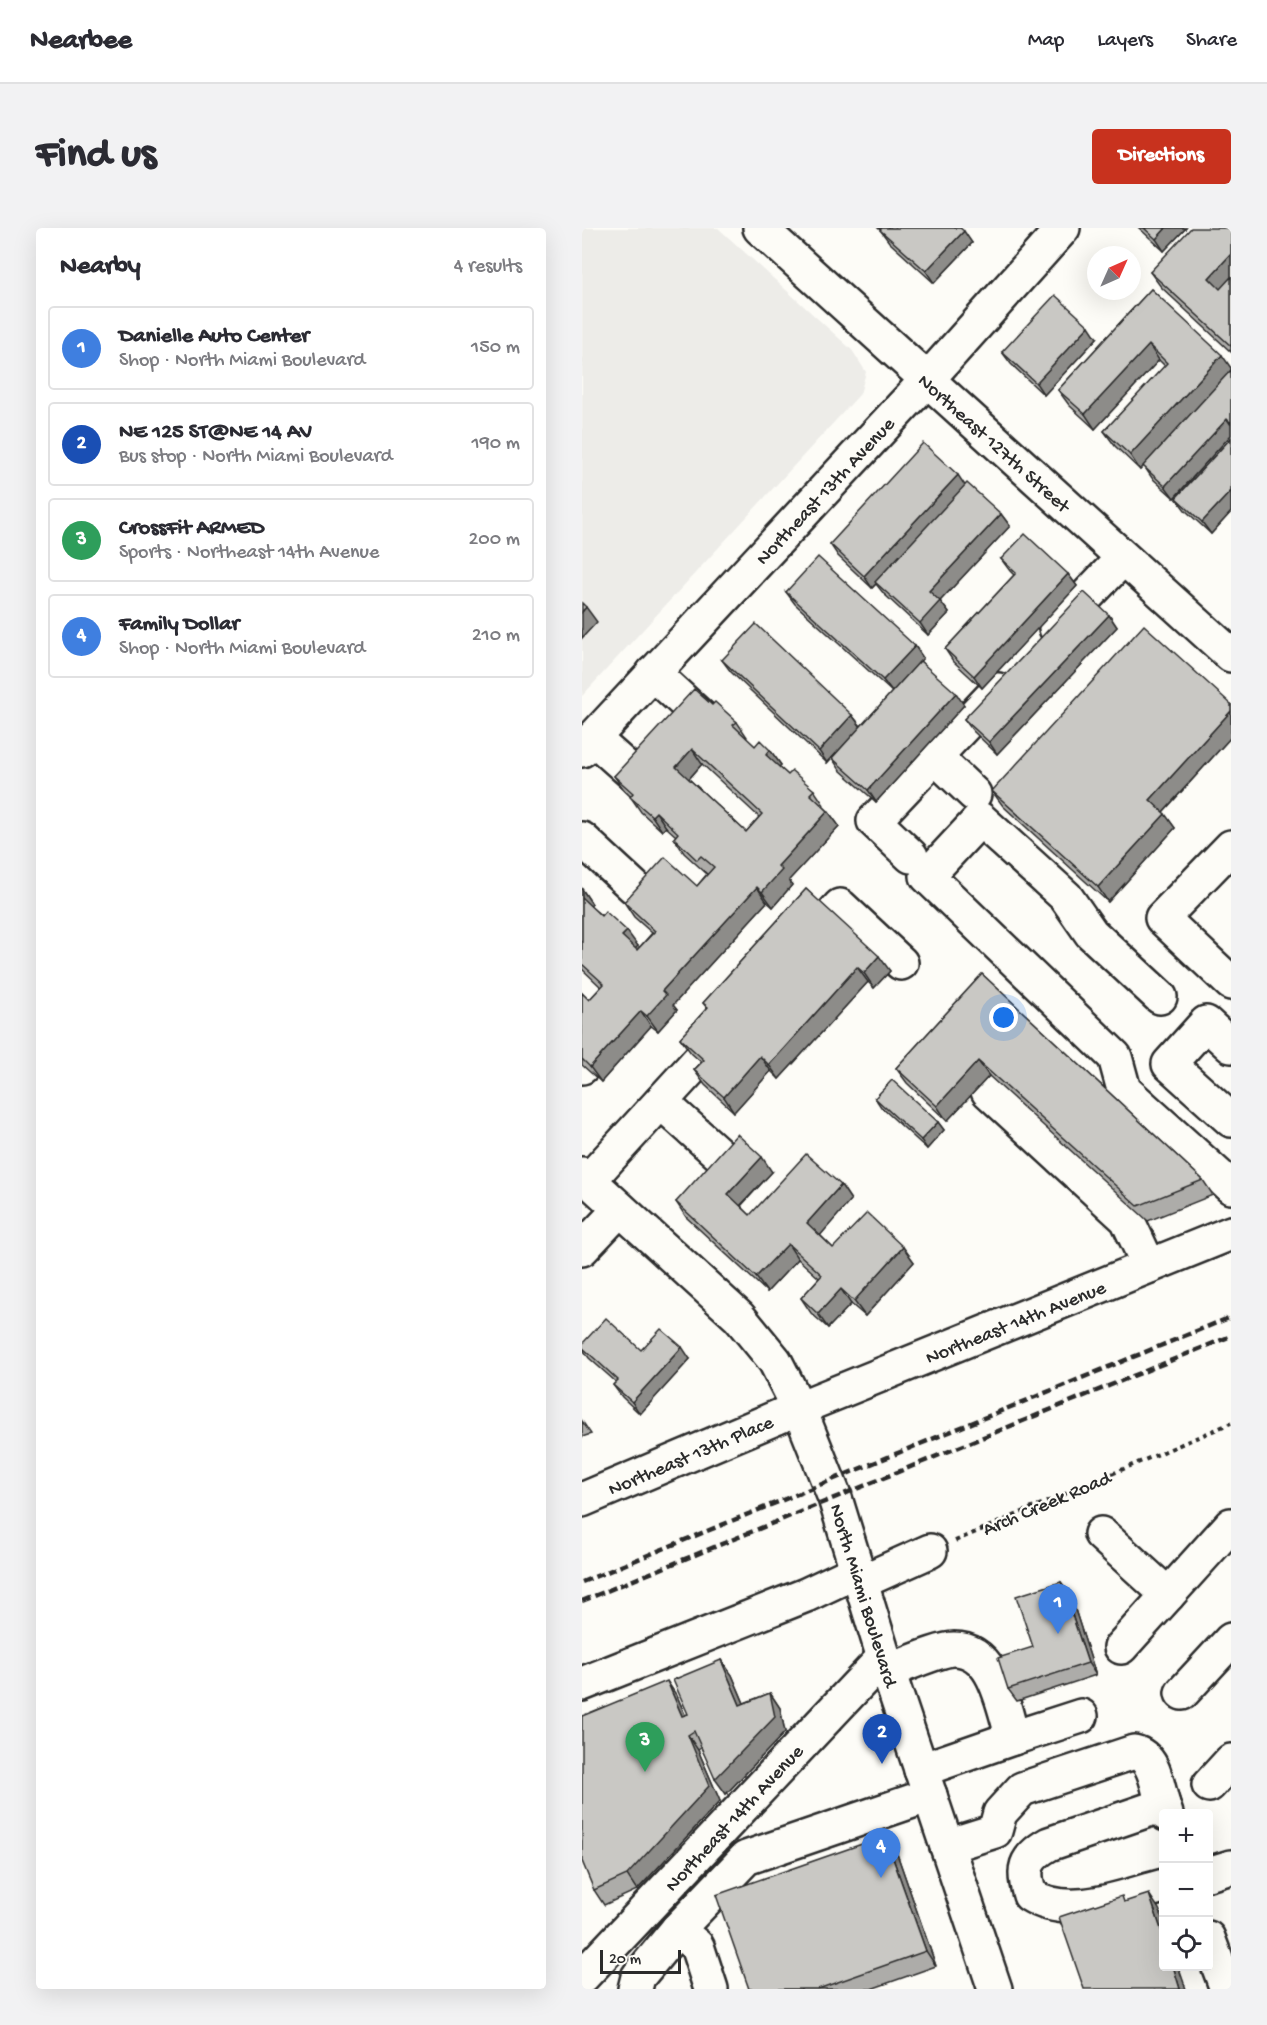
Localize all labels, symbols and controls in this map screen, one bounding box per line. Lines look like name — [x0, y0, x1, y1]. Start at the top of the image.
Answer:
text: Nearbee — [30, 25, 132, 58]
text: Map — [1028, 29, 1064, 54]
text: Layers — [1097, 29, 1153, 54]
text: Share — [1186, 29, 1237, 54]
button: Directions — [1092, 129, 1231, 184]
text: Find us — [36, 132, 156, 181]
north arrow — [1087, 246, 1141, 300]
text: Nearby — [60, 252, 141, 283]
text: 4 results — [454, 256, 522, 279]
text: Danielle Auto Center — [119, 324, 309, 350]
text: 1 — [77, 337, 86, 360]
text: 150 m — [471, 337, 520, 360]
text: Shop · North Miami Boulevard — [119, 350, 365, 373]
street label: Northeast 127th Street — [912, 370, 1075, 520]
street label: Northeast 13th Avenue — [752, 413, 901, 571]
text: NE 125 ST@NE 14 AV — [119, 420, 312, 446]
text: 2 — [77, 433, 86, 456]
text: 190 m — [472, 433, 520, 456]
text: Bus stop · North Miami Boulevard — [119, 446, 392, 469]
text: CrossFit ARMED — [119, 516, 264, 542]
text: 3 — [76, 529, 87, 552]
text: 200 m — [469, 529, 520, 552]
text: Sports · Northeast 14th Avenue — [119, 542, 379, 565]
text: Family Dollar — [119, 612, 239, 638]
text: 4 — [77, 625, 86, 648]
text: 210 m — [472, 625, 520, 648]
text: Shop · North Miami Boulevard — [119, 638, 365, 661]
your location — [989, 1003, 1018, 1032]
street label: Northeast 14th Avenue — [923, 1277, 1110, 1371]
street label: Northeast 13th Place — [605, 1412, 778, 1502]
street label: Arch Creek Road — [980, 1467, 1117, 1543]
street label: North Miami Boulevard — [823, 1502, 901, 1693]
pin: 1 — [1038, 1584, 1078, 1634]
pin: 2 — [862, 1714, 902, 1764]
pin: 3 — [626, 1722, 664, 1772]
street label: Northeast 14th Avenue — [662, 1741, 810, 1898]
map controls — [1159, 1809, 1213, 1971]
button: + — [1159, 1809, 1213, 1863]
pin: 4 — [862, 1828, 900, 1878]
button: − — [1159, 1863, 1213, 1917]
button: locate — [1159, 1917, 1213, 1971]
scale bar — [600, 1947, 681, 1974]
text: 20 m — [609, 1951, 641, 1970]

